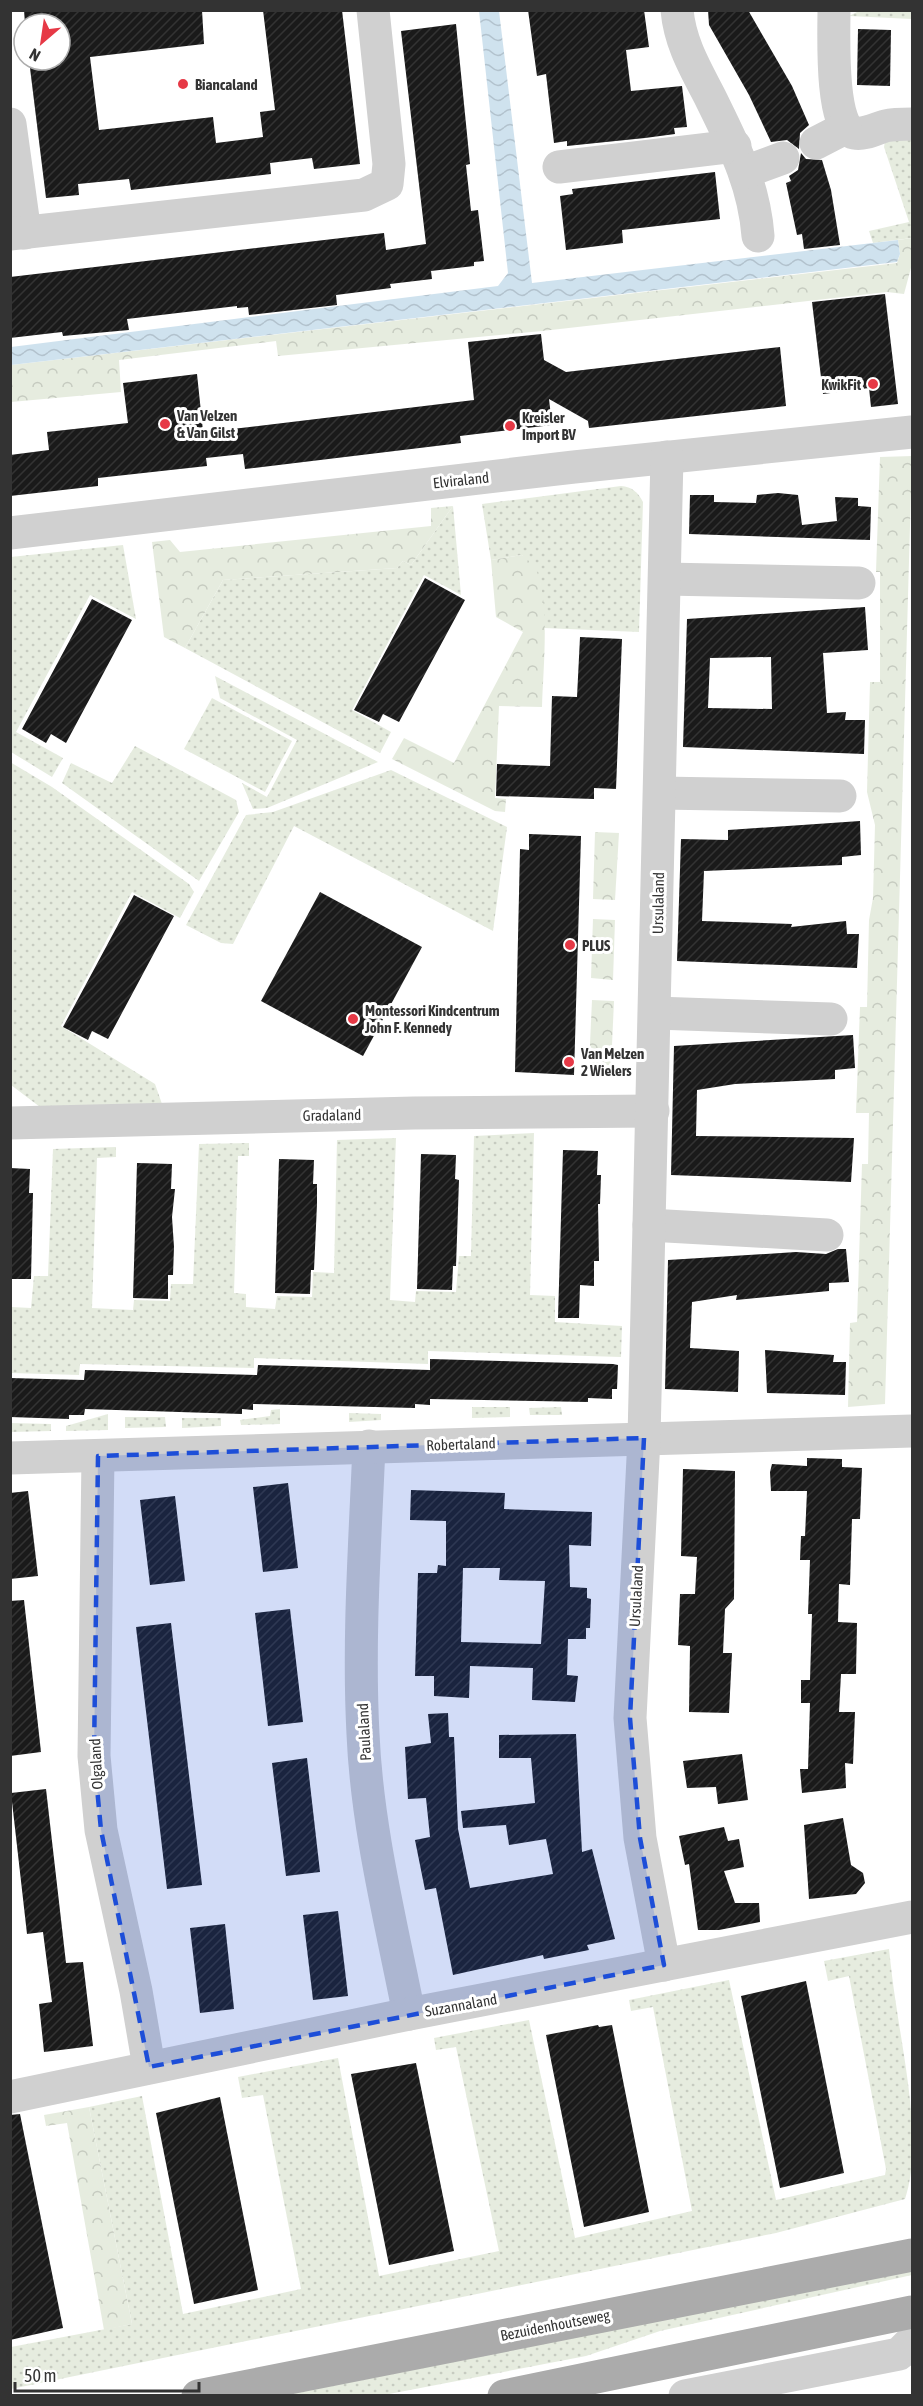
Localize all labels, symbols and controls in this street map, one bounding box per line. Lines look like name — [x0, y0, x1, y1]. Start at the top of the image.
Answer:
north arrow — [12, 12, 72, 72]
text: N — [26, 45, 43, 65]
place label: Biancaland — [195, 76, 258, 93]
marker: Biancaland — [176, 77, 190, 91]
place label: KwikFit — [821, 376, 862, 393]
marker: KwikFit — [866, 377, 880, 391]
place label: Van Velzen & Van Gilst — [176, 407, 237, 441]
place label: Kreisler Import BV — [522, 409, 577, 443]
marker: Van Velzen & Van Gilst — [158, 417, 172, 431]
marker: Kreisler Import BV — [503, 419, 517, 433]
street label: Elviraland — [432, 469, 490, 491]
street label: Ursulaland — [649, 872, 667, 934]
place label: PLUS — [582, 937, 611, 954]
marker: PLUS — [563, 938, 577, 952]
place label: Montessori Kindcentrum John F. Kennedy — [364, 1002, 500, 1036]
marker: Montessori Kindcentrum John F. Kennedy — [346, 1012, 360, 1026]
place label: Van Melzen 2 Wielers — [580, 1045, 644, 1079]
marker: Van Melzen 2 Wielers — [562, 1055, 576, 1069]
street label: Gradaland — [303, 1106, 361, 1124]
street label: Robertaland — [426, 1434, 496, 1454]
street label: Ursulaland — [626, 1565, 646, 1627]
street label: Paulaland — [354, 1703, 374, 1761]
street label: Olgaland — [86, 1738, 106, 1790]
street label: Suzannaland — [424, 1990, 498, 2020]
street label: Bezuidenhoutseweg — [499, 2306, 612, 2344]
scale bar — [15, 2355, 200, 2393]
text: 50 m — [24, 2365, 56, 2386]

